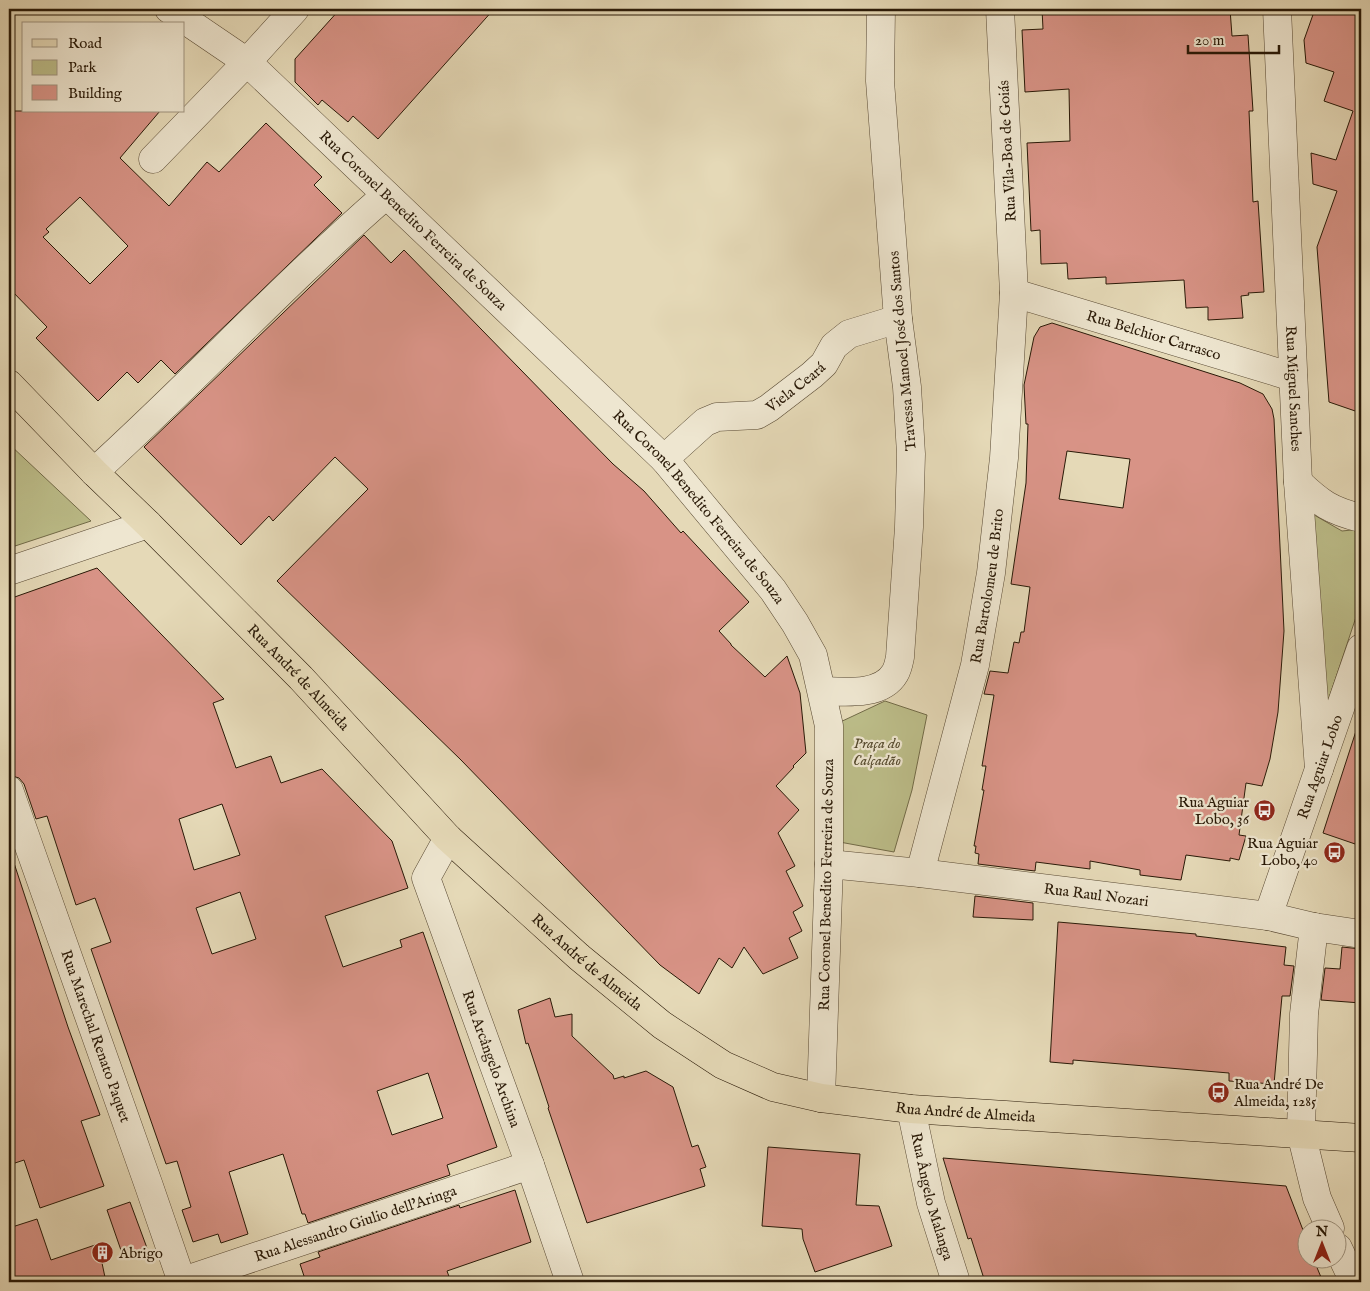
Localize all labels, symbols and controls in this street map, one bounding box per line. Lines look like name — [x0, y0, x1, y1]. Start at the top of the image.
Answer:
legend — [22, 22, 185, 112]
scale bar — [1188, 22, 1279, 54]
text: 20 m — [1195, 31, 1225, 50]
text: Road — [68, 34, 103, 53]
text: Park — [68, 58, 98, 77]
street label: Rua Vila-Boa de Goiás — [994, 80, 1021, 222]
text: Building — [68, 84, 123, 103]
street label: Rua Coronel Benedito Ferreira de Souza — [315, 127, 511, 315]
street label: Travessa Manoel José dos Santos — [884, 250, 921, 452]
street label: Rua Belchior Carrasco — [1084, 306, 1223, 365]
street label: Rua Miguel Sanches — [1281, 325, 1306, 452]
street label: Viela Ceará — [762, 358, 830, 417]
street label: Rua Coronel Benedito Ferreira de Souza — [608, 406, 789, 608]
street label: Rua Bartolomeu de Brito — [966, 508, 1008, 665]
street label: Rua André de Almeida — [243, 620, 354, 735]
street label: Rua Aguiar Lobo — [1293, 712, 1347, 822]
park label: Praça do Calçadão — [853, 734, 901, 770]
street label: Rua Coronel Benedito Ferreira de Souza — [815, 758, 838, 1011]
place label: Rua Aguiar Lobo, 36 — [1178, 793, 1250, 829]
bus stop icon: Rua Aguiar Lobo, 36 — [1253, 799, 1277, 823]
place label: Rua Aguiar Lobo, 40 — [1247, 834, 1318, 870]
bus stop icon: Rua Aguiar Lobo, 40 — [1322, 840, 1346, 864]
street label: Rua Raul Nozari — [1043, 879, 1150, 911]
street label: Rua André de Almeida — [527, 910, 646, 1015]
street label: Rua Marechal Renato Paquet — [56, 947, 135, 1125]
street label: Rua Arcângelo Archina — [458, 988, 525, 1131]
place label: Rua André De Almeida, 1285 — [1233, 1075, 1324, 1111]
bus stop icon: Rua André De Almeida, 1285 — [1206, 1081, 1230, 1105]
street label: Rua André de Almeida — [894, 1098, 1036, 1127]
street label: Rua Ângelo Malanga — [906, 1131, 958, 1263]
street label: Rua Alessandro Giulio dell'Aringa — [252, 1181, 460, 1266]
north arrow — [1298, 1218, 1348, 1268]
text: N — [1315, 1223, 1328, 1241]
building icon: Abrigo — [91, 1241, 115, 1265]
place label: Abrigo — [118, 1244, 163, 1263]

